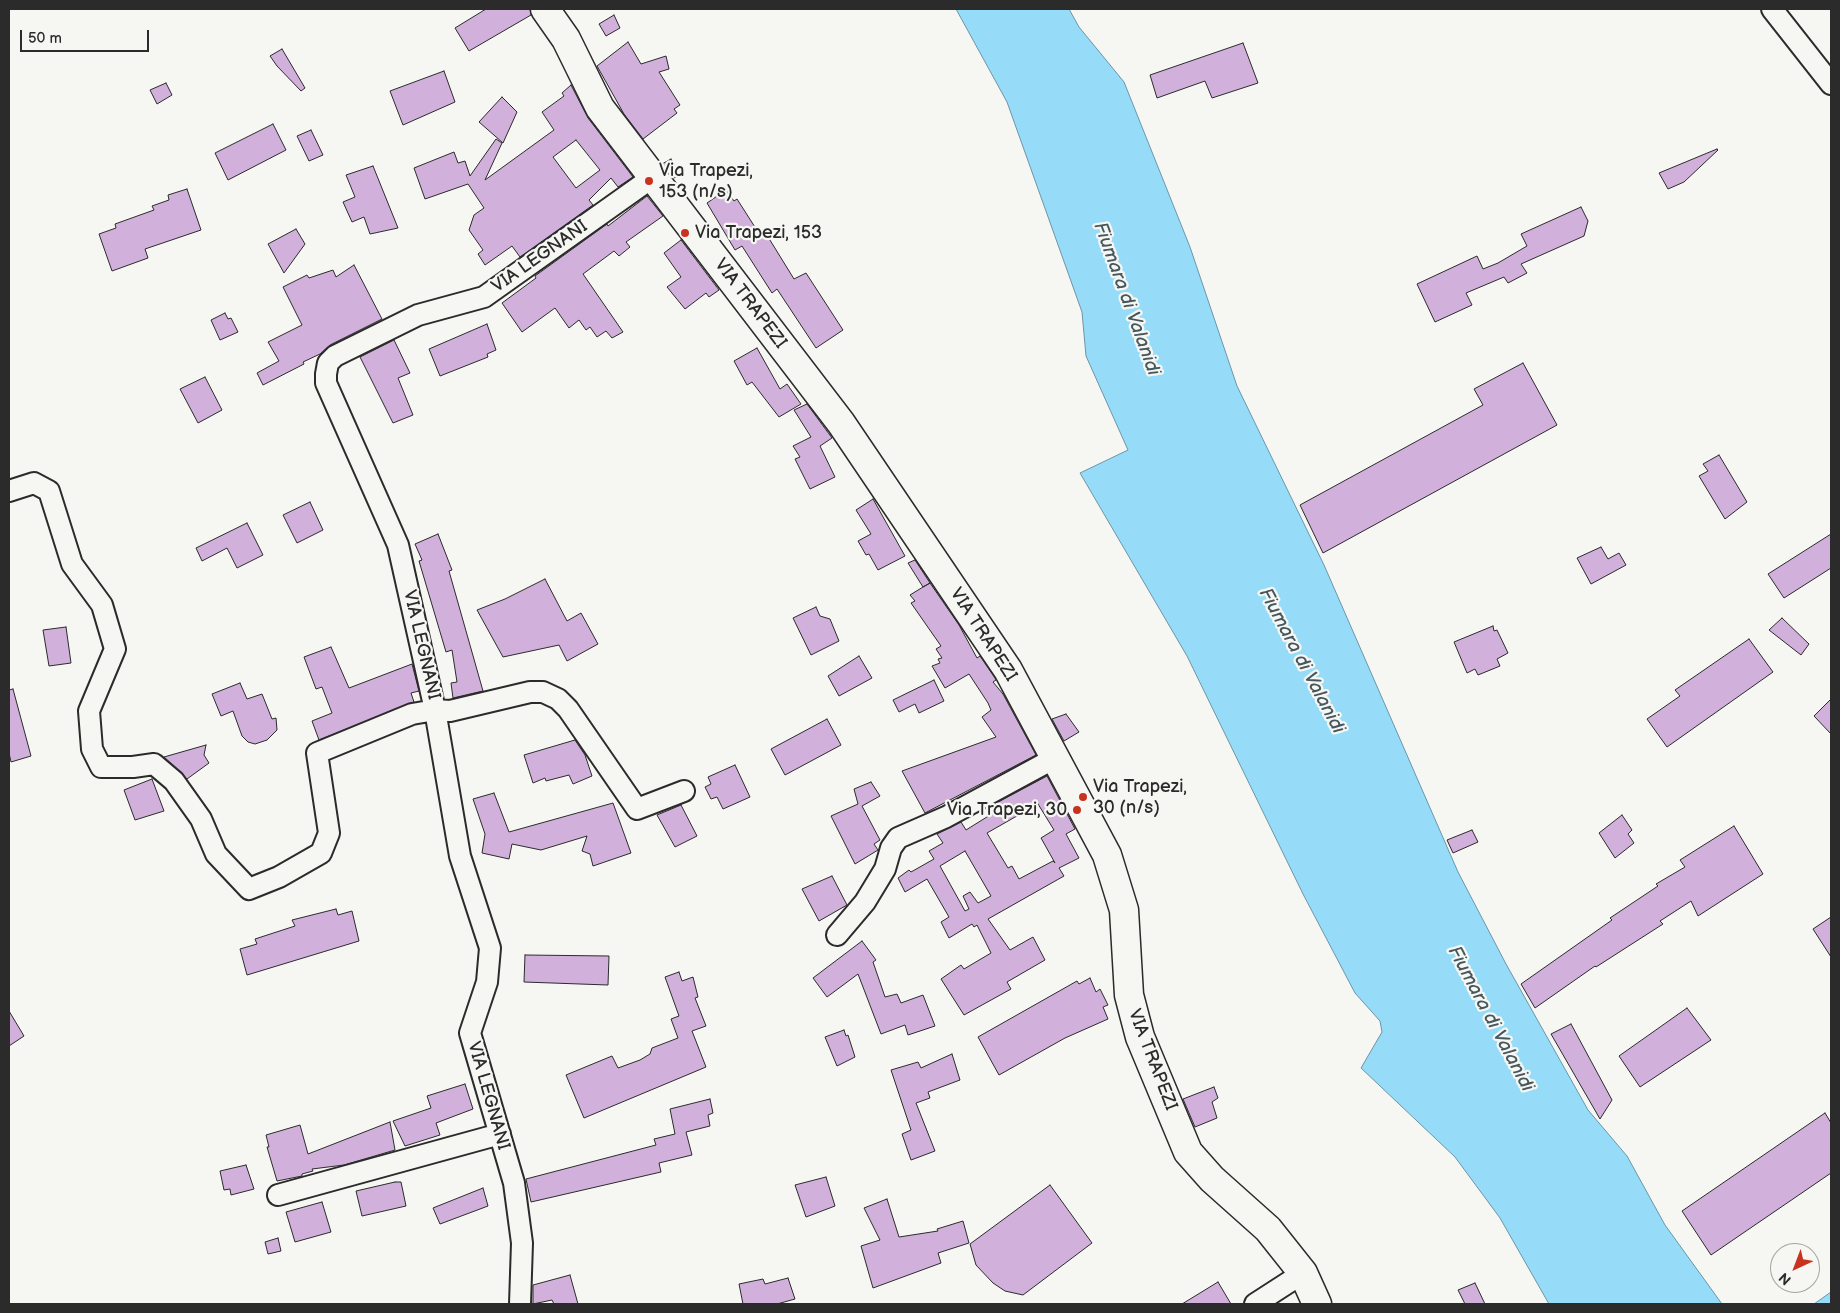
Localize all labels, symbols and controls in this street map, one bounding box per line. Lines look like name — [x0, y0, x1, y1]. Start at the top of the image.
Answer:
scale bar — [22, 20, 151, 52]
text: 50 m — [28, 29, 62, 48]
place label: Via Trapezi, 153 (n/s) — [659, 160, 753, 202]
marker: Via Trapezi, 153 (n/s) — [643, 175, 655, 187]
street label: VIA LEGNANI — [488, 216, 592, 298]
water label: Fiumara di Valanidi — [1088, 219, 1164, 379]
place label: Via Trapezi, 153 — [695, 222, 822, 244]
marker: Via Trapezi, 153 — [679, 227, 691, 239]
street label: VIA TRAPEZI — [709, 255, 791, 353]
street label: VIA TRAPEZI — [945, 584, 1021, 686]
water label: Fiumara di Valanidi — [1253, 584, 1349, 738]
street label: VIA LEGNANI — [398, 588, 444, 702]
place label: Via Trapezi, 30 (n/s) — [1093, 776, 1187, 819]
marker: Via Trapezi, 30 (n/s) — [1077, 791, 1089, 803]
place label: Via Trapezi, 30 — [947, 799, 1067, 821]
marker: Via Trapezi, 30 — [1071, 804, 1083, 816]
water label: Fiumara di Valanidi — [1442, 942, 1538, 1096]
street label: VIA TRAPEZI — [1123, 1006, 1181, 1114]
street label: VIA LEGNANI — [462, 1039, 514, 1153]
north arrow — [1770, 1243, 1820, 1293]
text: N — [1775, 1269, 1795, 1288]

